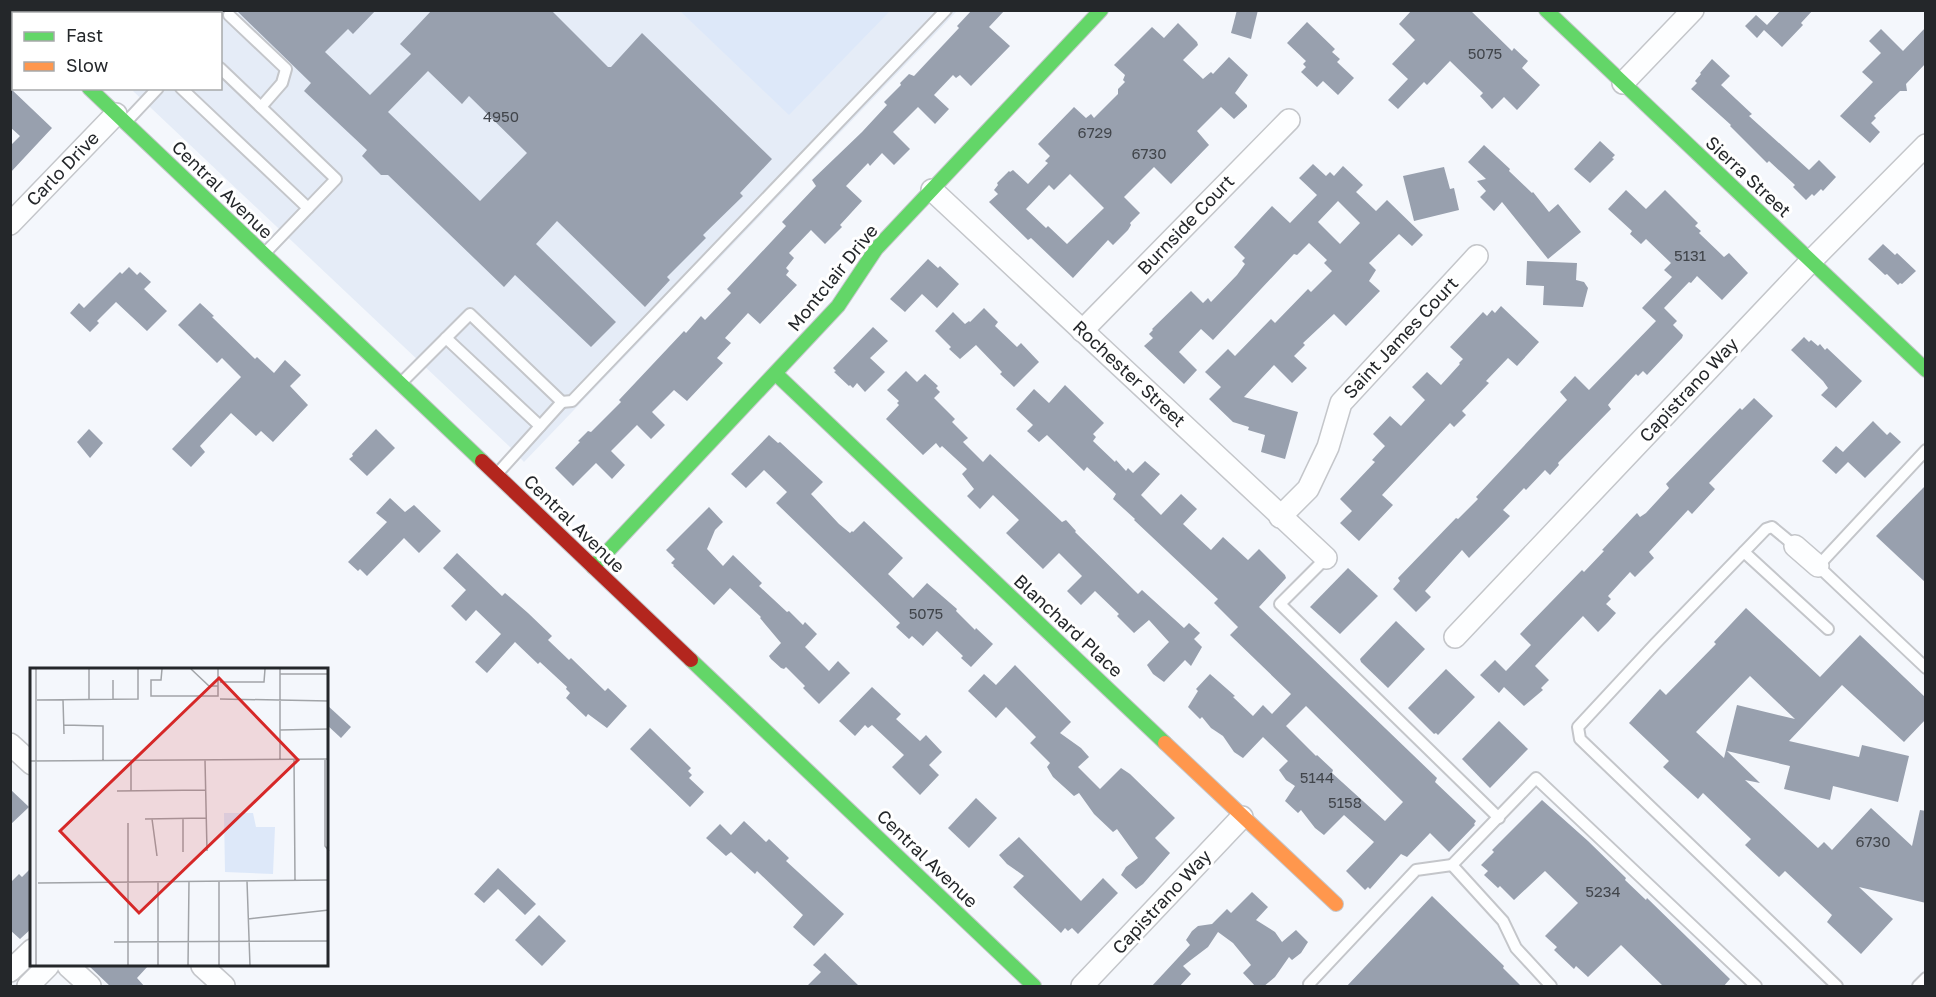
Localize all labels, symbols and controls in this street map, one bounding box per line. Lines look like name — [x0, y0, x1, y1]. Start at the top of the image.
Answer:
legend — [12, 12, 222, 90]
text: Fast — [66, 24, 103, 46]
house number: 5075 — [1468, 44, 1502, 62]
text: Slow — [66, 54, 109, 76]
house number: 4950 — [483, 107, 519, 125]
house number: 6729 — [1078, 123, 1112, 141]
street label: Carlo Drive — [21, 127, 103, 210]
street label: Sierra Street — [1701, 131, 1796, 221]
street label: Central Avenue — [168, 136, 278, 243]
house number: 6730 — [1131, 144, 1167, 162]
street label: Burnside Court — [1132, 170, 1238, 279]
street label: Montclair Drive — [782, 220, 882, 335]
house number: 5131 — [1674, 246, 1706, 264]
street label: Saint James Court — [1338, 272, 1462, 403]
street label: Rochester Street — [1069, 315, 1191, 431]
street label: Capistrano Way — [1634, 332, 1742, 446]
street label: Central Avenue — [520, 470, 630, 577]
street label: Blanchard Place — [1010, 569, 1128, 681]
house number: 5075 — [909, 604, 943, 622]
inset map — [30, 668, 328, 967]
house number: 5144 — [1300, 768, 1334, 786]
house number: 5158 — [1328, 793, 1362, 811]
street label: Central Avenue — [873, 805, 983, 912]
house number: 6730 — [1855, 832, 1891, 850]
street label: Capistrano Way — [1107, 844, 1215, 958]
house number: 5234 — [1585, 882, 1621, 900]

